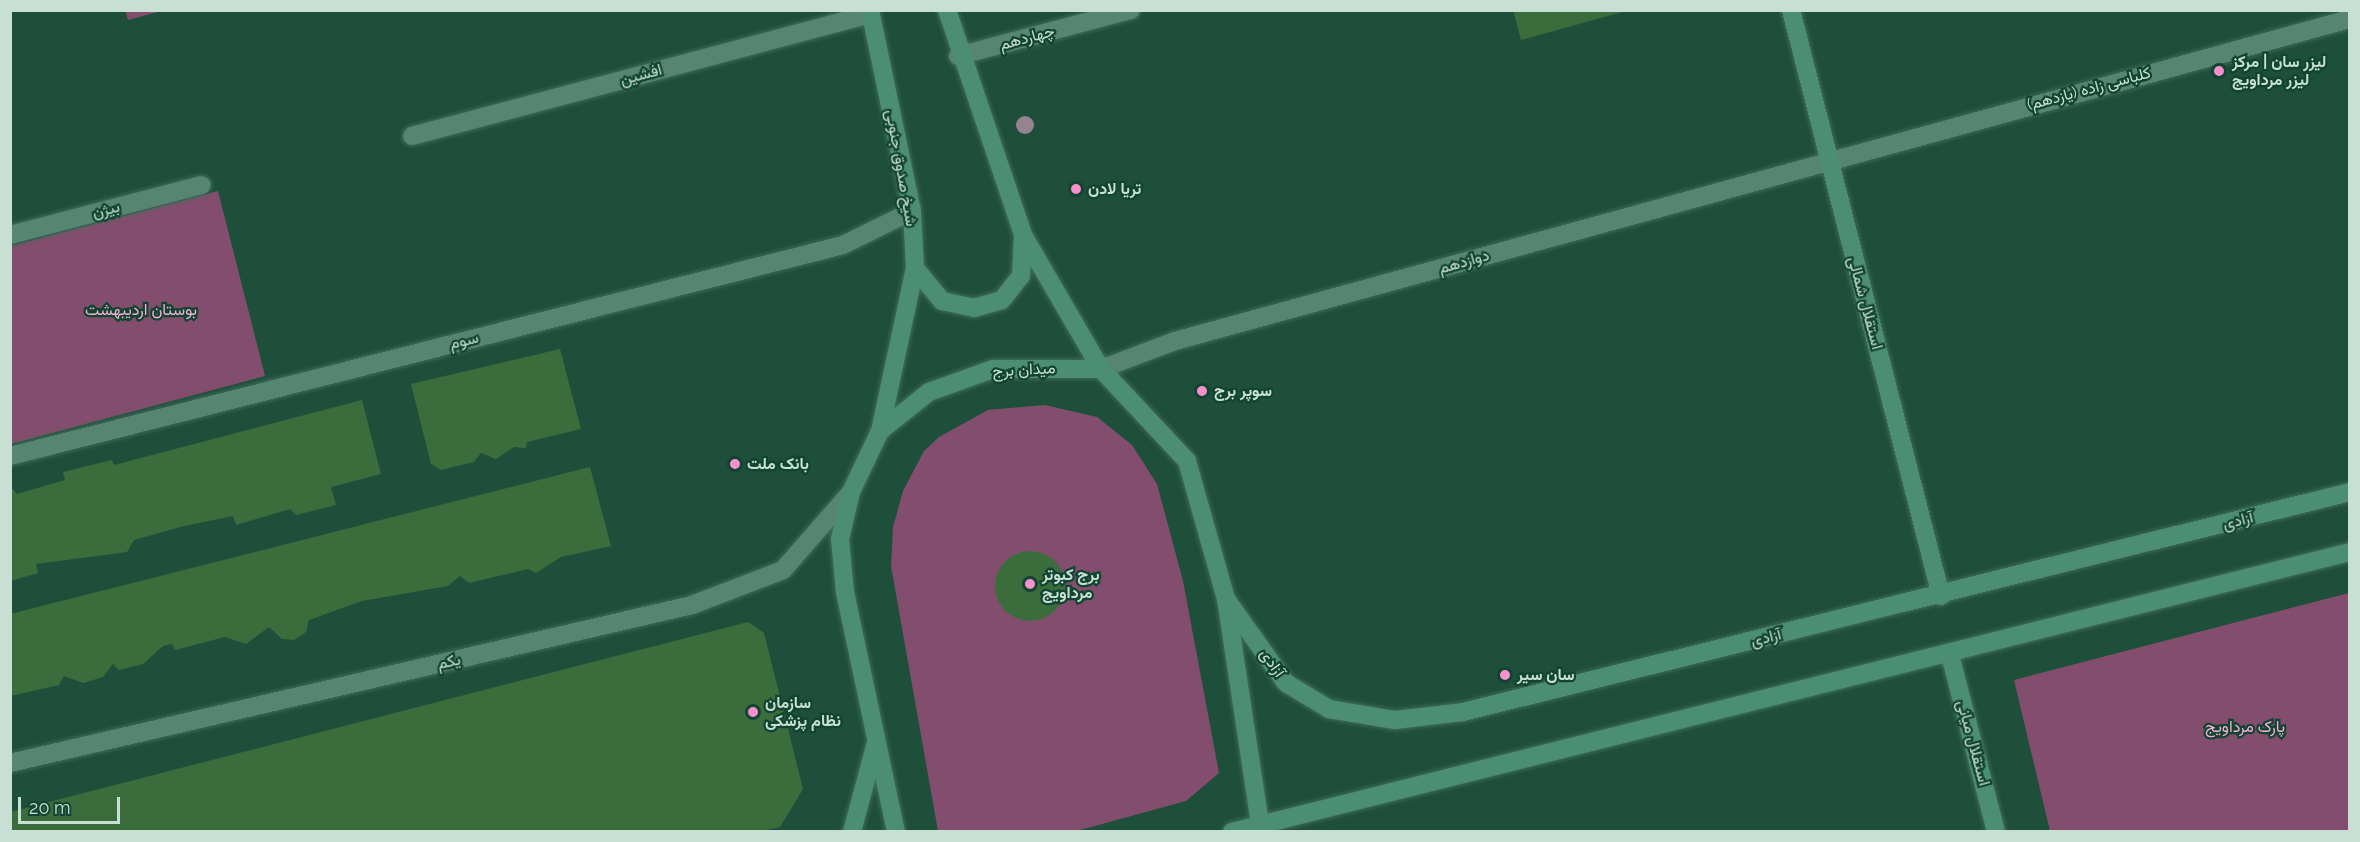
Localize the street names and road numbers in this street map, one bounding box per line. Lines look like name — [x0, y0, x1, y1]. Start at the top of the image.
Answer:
street label: چهاردهم — [997, 21, 1057, 55]
street label: افشین — [618, 60, 664, 90]
street label: کلباسی زاده (یازدهم) — [2025, 63, 2153, 115]
street label: شیخ صدوق جنوبی — [881, 108, 921, 228]
street label: بیژن — [90, 197, 122, 223]
street label: دوازدهم — [1437, 246, 1491, 278]
street label: استقلال شمالی — [1843, 254, 1887, 352]
street label: سوم — [447, 328, 481, 354]
street label: میدان برج — [992, 359, 1056, 381]
street label: آزادی — [2221, 508, 2255, 534]
street label: آزادی — [1749, 625, 1783, 651]
street label: آزادی — [1255, 645, 1289, 681]
street label: یکم — [435, 650, 463, 674]
street label: استقلال میانی — [1952, 698, 1994, 788]

